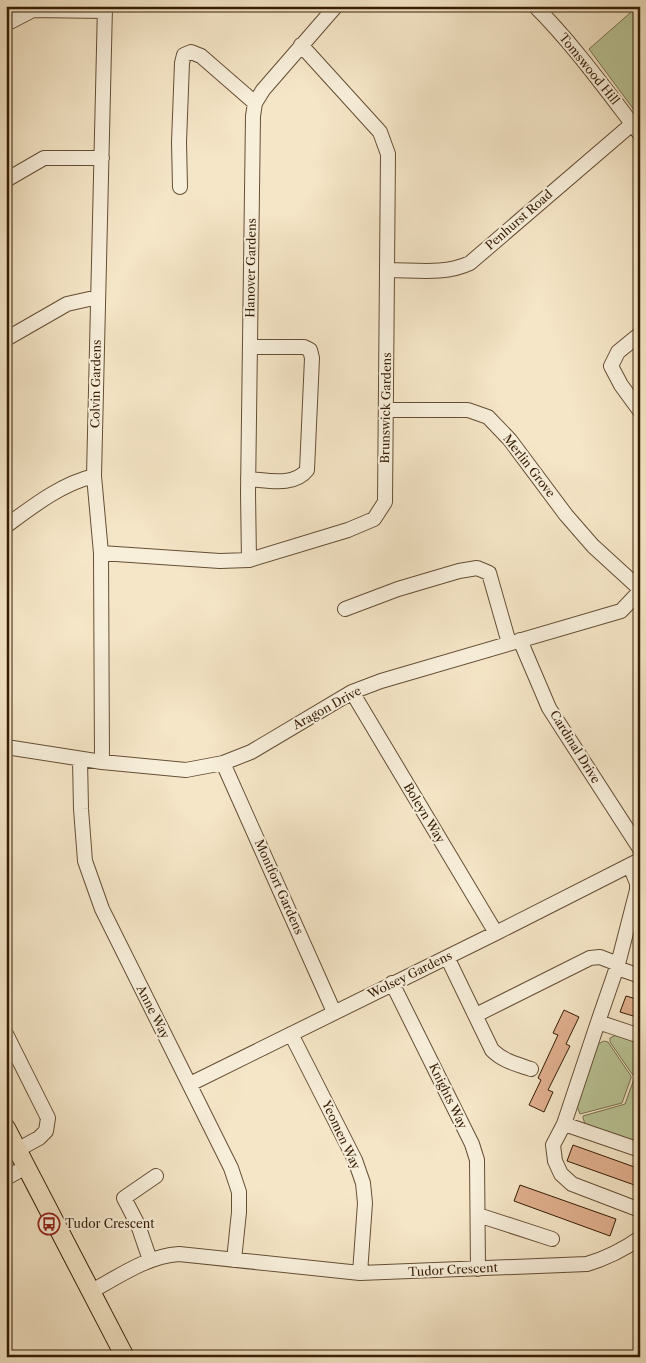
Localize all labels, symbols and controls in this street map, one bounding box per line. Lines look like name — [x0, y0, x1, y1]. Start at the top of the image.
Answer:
street label: Tomswood Hill — [556, 30, 623, 108]
street label: Penhurst Road — [482, 186, 556, 253]
street label: Hanover Gardens — [242, 218, 259, 318]
street label: Colvin Gardens — [87, 340, 104, 428]
street label: Brunswick Gardens — [377, 352, 394, 464]
street label: Merlin Grove — [500, 431, 559, 500]
street label: Aragon Drive — [289, 683, 364, 733]
street label: Cardinal Drive — [547, 707, 604, 786]
street label: Boleyn Way — [401, 780, 448, 846]
street label: Montfort Gardens — [252, 837, 307, 937]
street label: Wolsey Gardens — [364, 948, 454, 1002]
street label: Anne Way — [133, 982, 173, 1041]
street label: Knights Way — [426, 1060, 471, 1131]
street label: Yeomen Way — [319, 1097, 364, 1172]
bus stop icon: Tudor Crescent — [37, 1212, 61, 1236]
place label: Tudor Crescent — [65, 1216, 155, 1231]
street label: Tudor Crescent — [408, 1260, 499, 1279]

